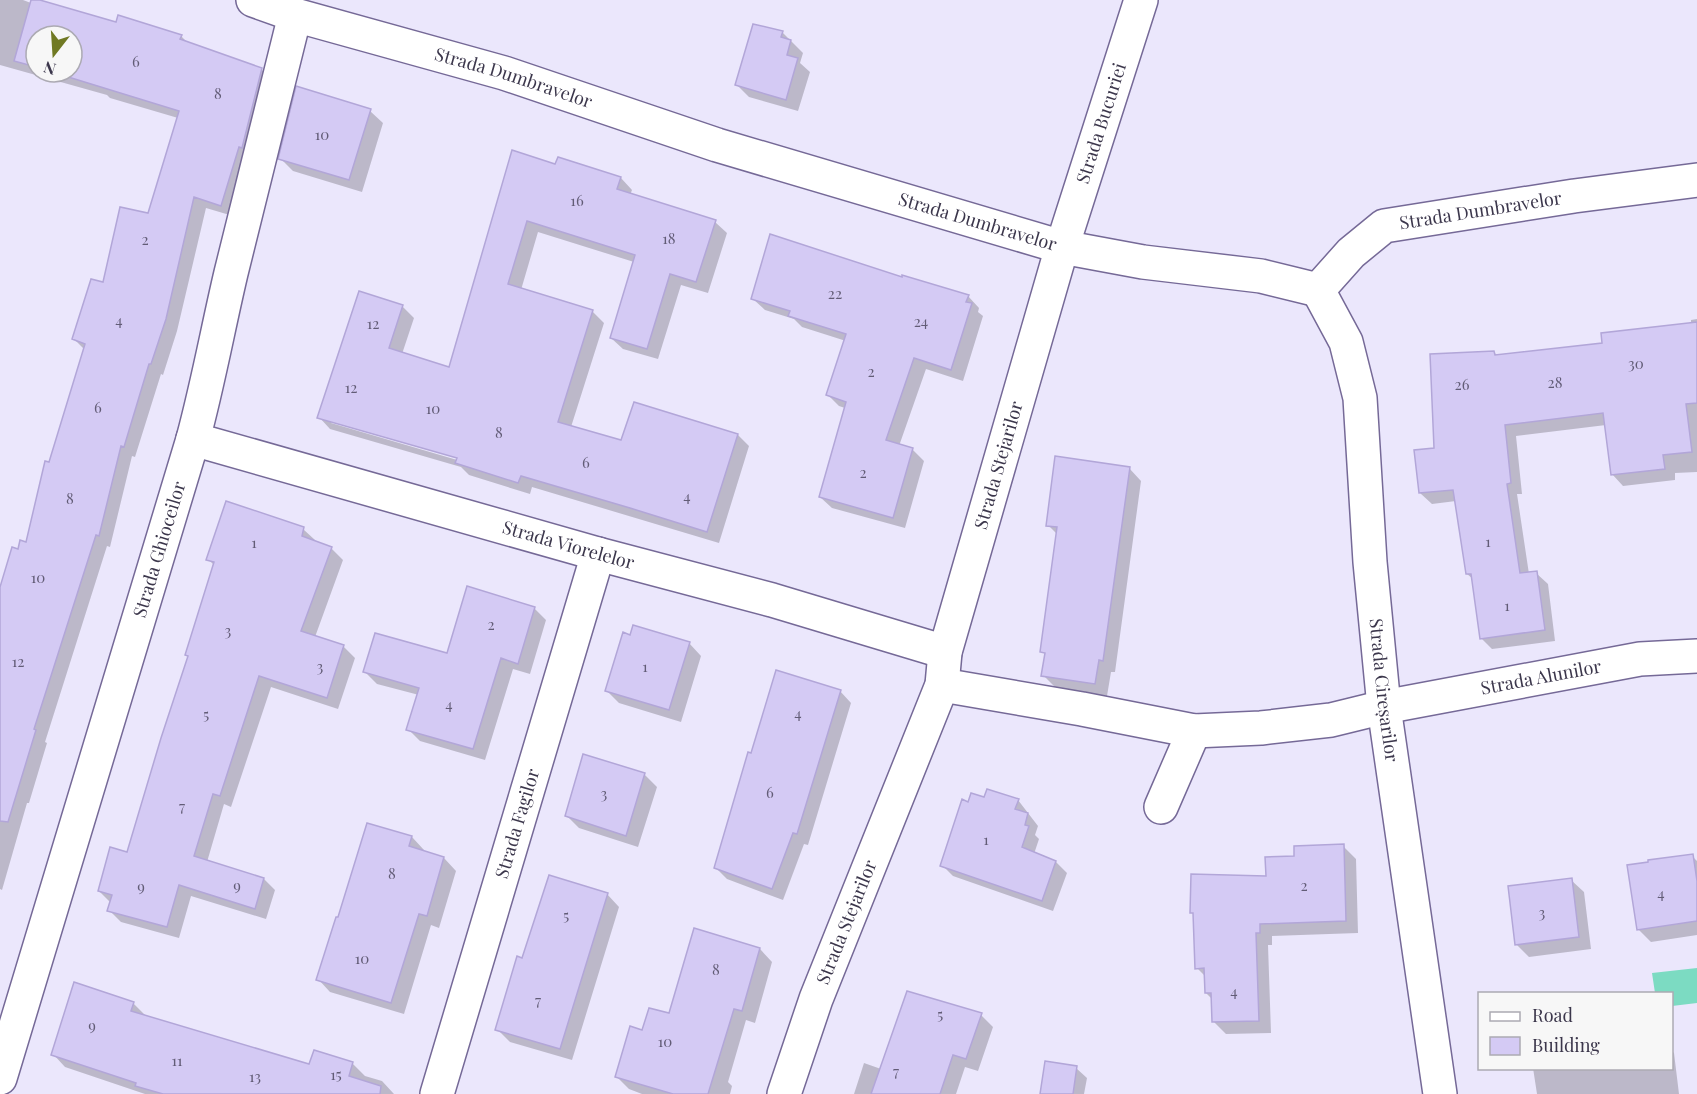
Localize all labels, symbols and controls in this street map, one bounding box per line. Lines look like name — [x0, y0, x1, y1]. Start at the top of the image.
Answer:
north arrow — [24, 24, 84, 84]
street label: Strada Dumbravelor — [432, 41, 596, 113]
house number: 6 — [132, 51, 140, 71]
text: N — [40, 57, 58, 81]
street label: Strada Bucuriei — [1070, 60, 1131, 187]
house number: 8 — [214, 83, 222, 103]
house number: 10 — [315, 124, 329, 144]
street label: Strada Dumbravelor — [1398, 185, 1563, 234]
street label: Strada Dumbravelor — [896, 186, 1060, 256]
house number: 16 — [570, 190, 584, 210]
house number: 18 — [662, 228, 676, 248]
house number: 2 — [141, 229, 149, 249]
house number: 22 — [828, 283, 842, 303]
house number: 4 — [115, 310, 123, 330]
house number: 24 — [914, 311, 928, 331]
house number: 12 — [367, 313, 379, 333]
house number: 30 — [1628, 353, 1644, 373]
house number: 2 — [867, 361, 875, 381]
house number: 28 — [1548, 372, 1563, 392]
house number: 26 — [1455, 374, 1470, 394]
house number: 12 — [345, 377, 357, 397]
house number: 6 — [94, 397, 102, 417]
house number: 10 — [426, 398, 440, 418]
street label: Strada Stejarilor — [968, 398, 1028, 532]
house number: 8 — [495, 422, 503, 442]
house number: 6 — [582, 452, 590, 472]
house number: 2 — [859, 462, 867, 482]
street label: Strada Ghioceilor — [127, 478, 191, 620]
house number: 4 — [683, 486, 691, 506]
house number: 8 — [66, 488, 74, 508]
street label: Strada Viorelelor — [500, 514, 637, 574]
house number: 1 — [1485, 531, 1491, 551]
house number: 1 — [251, 532, 257, 552]
house number: 10 — [31, 567, 45, 587]
house number: 1 — [1504, 595, 1510, 615]
house number: 2 — [487, 614, 495, 634]
street label: Strada Cireșarilor — [1365, 617, 1405, 763]
house number: 3 — [225, 620, 232, 640]
house number: 12 — [12, 651, 24, 671]
street label: Strada Alunilor — [1479, 654, 1603, 700]
house number: 3 — [317, 656, 324, 676]
house number: 1 — [642, 656, 648, 676]
house number: 4 — [445, 694, 453, 714]
house number: 4 — [794, 703, 802, 723]
house number: 5 — [203, 704, 209, 724]
street label: Strada Fagilor — [489, 766, 544, 881]
house number: 6 — [766, 782, 774, 802]
house number: 3 — [601, 783, 608, 803]
house number: 7 — [179, 796, 185, 816]
house number: 1 — [983, 829, 989, 849]
street label: Strada Stejarilor — [810, 856, 882, 988]
house number: 8 — [388, 863, 396, 883]
house number: 9 — [233, 875, 241, 895]
house number: 2 — [1300, 875, 1308, 895]
house number: 9 — [137, 876, 145, 896]
house number: 4 — [1657, 883, 1665, 903]
house number: 3 — [1539, 902, 1546, 922]
house number: 5 — [563, 905, 569, 925]
house number: 10 — [355, 948, 369, 968]
house number: 8 — [712, 959, 720, 979]
house number: 4 — [1230, 981, 1238, 1001]
house number: 7 — [535, 990, 541, 1010]
legend — [1478, 992, 1673, 1070]
text: Road — [1532, 1003, 1573, 1027]
house number: 5 — [937, 1004, 943, 1024]
house number: 9 — [88, 1015, 96, 1035]
house number: 10 — [658, 1031, 672, 1051]
text: Building — [1532, 1033, 1600, 1057]
house number: 11 — [171, 1050, 183, 1070]
house number: 7 — [893, 1061, 899, 1081]
house number: 15 — [330, 1064, 342, 1084]
house number: 13 — [249, 1066, 261, 1086]

